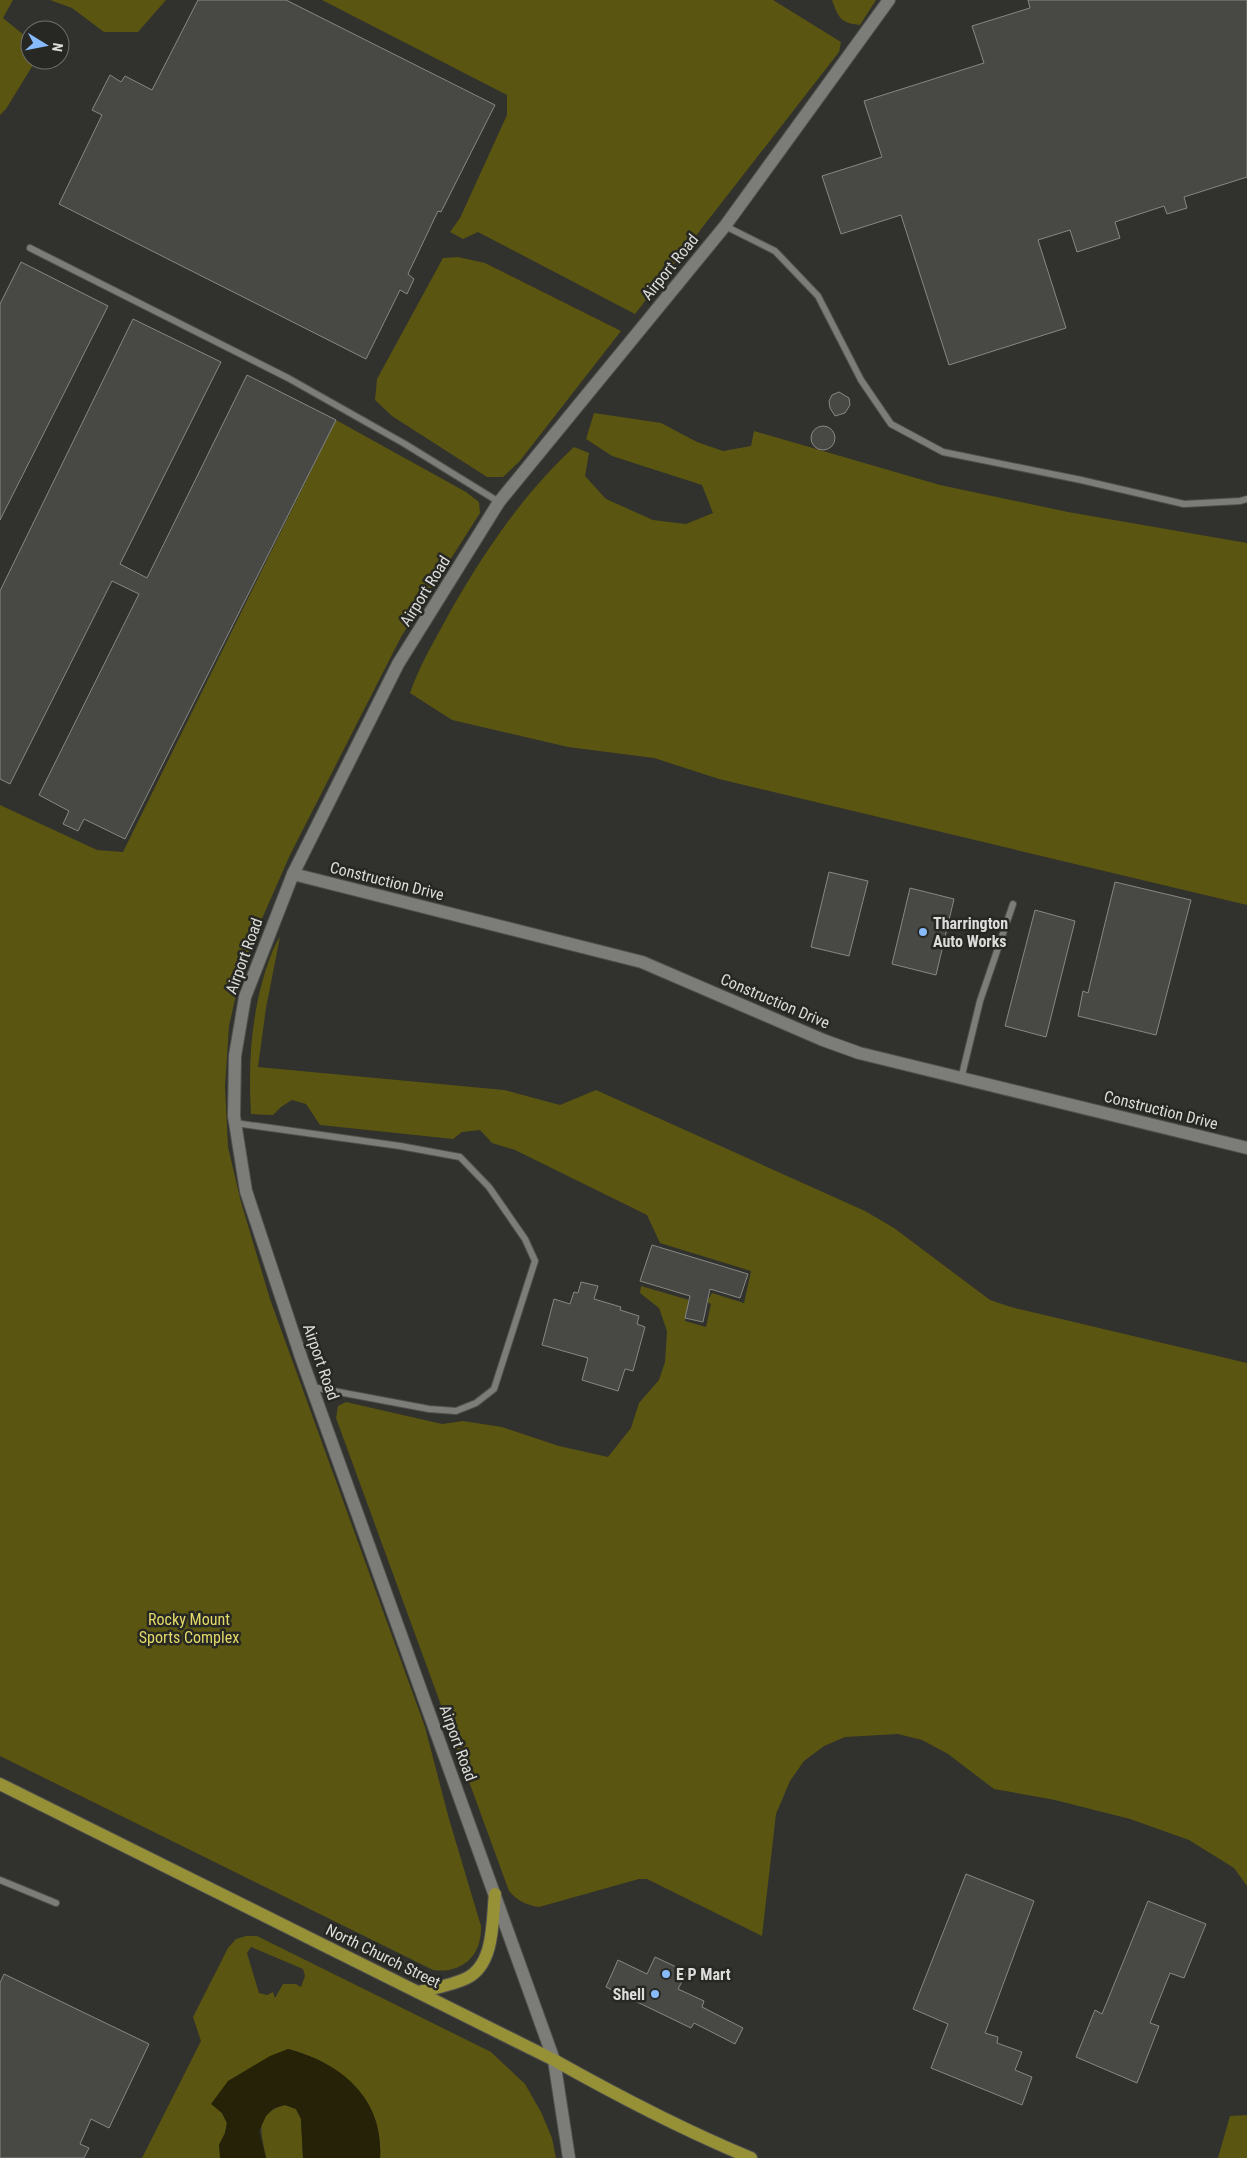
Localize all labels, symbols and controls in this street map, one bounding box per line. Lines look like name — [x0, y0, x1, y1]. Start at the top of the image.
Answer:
north arrow — [20, 20, 70, 70]
text: N — [49, 42, 66, 53]
street label: Airport Road — [638, 230, 702, 304]
street label: Airport Road — [396, 552, 454, 630]
street label: Construction Drive — [328, 858, 446, 904]
place label: Tharrington Auto Works — [933, 914, 1008, 951]
street label: Airport Road — [221, 915, 267, 997]
marker: Tharrington Auto Works — [917, 926, 929, 938]
street label: Construction Drive — [718, 969, 832, 1033]
street label: Construction Drive — [1102, 1087, 1220, 1133]
street label: Airport Road — [299, 1321, 343, 1403]
park label: Rocky Mount Sports Complex — [139, 1610, 239, 1647]
street label: Airport Road — [435, 1702, 481, 1784]
street label: North Church Street — [323, 1920, 444, 1992]
place label: E P Mart — [676, 1965, 731, 1984]
marker: E P Mart — [660, 1968, 672, 1980]
place label: Shell — [613, 1985, 645, 2004]
marker: Shell — [649, 1988, 661, 2000]

